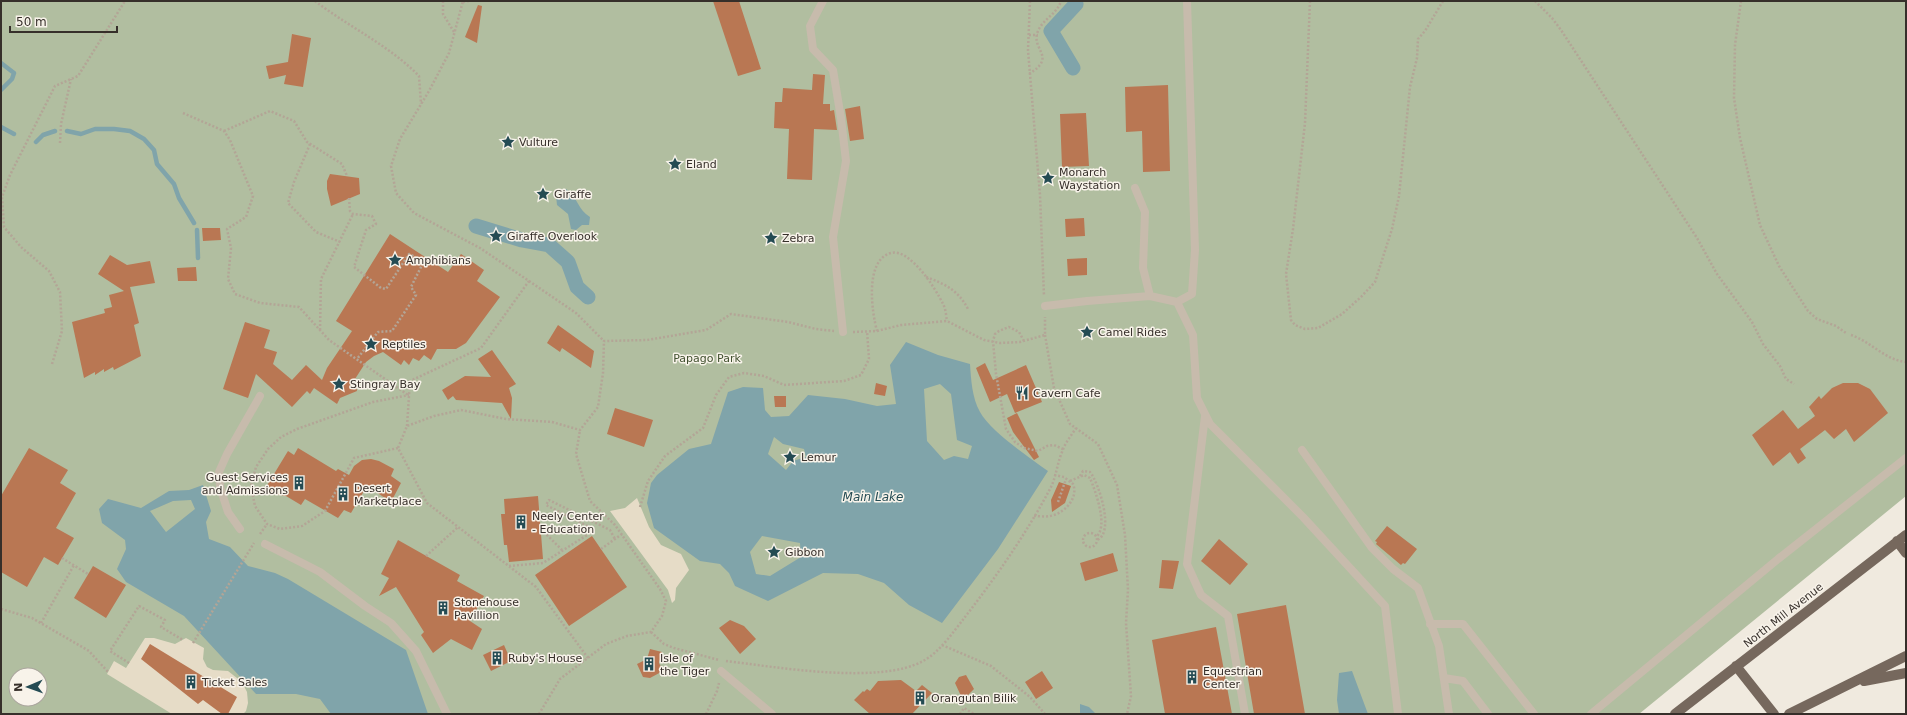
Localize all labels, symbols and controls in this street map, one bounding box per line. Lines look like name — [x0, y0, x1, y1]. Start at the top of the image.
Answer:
scale bar — [10, 8, 117, 34]
text: 50 m — [16, 15, 47, 29]
place icon: Vulture — [500, 134, 516, 150]
place label: Vulture — [519, 136, 558, 149]
place icon: Eland — [667, 156, 683, 172]
place label: Eland — [686, 158, 717, 171]
place label: Monarch Waystation — [1059, 166, 1120, 192]
place icon: Monarch Waystation — [1040, 170, 1056, 186]
place icon: Giraffe — [535, 186, 551, 202]
place label: Giraffe — [554, 188, 591, 201]
place icon: Giraffe Overlook — [488, 228, 504, 244]
place label: Giraffe Overlook — [507, 230, 598, 243]
place icon: Zebra — [763, 230, 779, 246]
place label: Zebra — [782, 232, 815, 245]
place icon: Amphibians — [387, 252, 403, 268]
place label: Amphibians — [406, 254, 471, 267]
place icon: Camel Rides — [1079, 324, 1095, 340]
place label: Camel Rides — [1098, 326, 1167, 339]
place icon: Reptiles — [363, 336, 379, 352]
place label: Reptiles — [382, 338, 426, 351]
park label: Papago Park — [673, 352, 741, 365]
place icon: Stingray Bay — [331, 376, 347, 392]
place label: Stingray Bay — [350, 378, 421, 391]
restaurant icon: Cavern Cafe — [1014, 385, 1030, 401]
place label: Cavern Cafe — [1033, 387, 1101, 400]
place icon: Lemur — [782, 449, 798, 465]
place label: Lemur — [801, 451, 836, 464]
place label: Guest Services and Admissions — [202, 471, 288, 497]
building icon: Guest Services and Admissions — [291, 475, 307, 491]
place label: Desert Marketplace — [354, 482, 422, 508]
building icon: Desert Marketplace — [335, 486, 351, 502]
water label: Main Lake — [843, 490, 903, 504]
place label: Neely Center - Education — [532, 510, 604, 536]
building icon: Neely Center - Education — [513, 514, 529, 530]
place icon: Gibbon — [766, 544, 782, 560]
place label: Gibbon — [785, 546, 824, 559]
street label: North Mill Avenue — [1741, 580, 1826, 650]
place label: Stonehouse Pavillion — [454, 596, 519, 622]
building icon: Stonehouse Pavillion — [435, 600, 451, 616]
building icon: Ruby's House — [489, 650, 505, 666]
place label: Ruby's House — [508, 652, 583, 665]
place label: Isle of the Tiger — [660, 652, 710, 678]
building icon: Isle of the Tiger — [641, 656, 657, 672]
place label: Equestrian Center — [1203, 665, 1262, 691]
north arrow — [8, 667, 48, 707]
building icon: Equestrian Center — [1184, 669, 1200, 685]
building icon: Ticket Sales — [183, 674, 199, 690]
place label: Ticket Sales — [201, 676, 268, 689]
text: N — [12, 682, 25, 692]
building icon: Orangutan Bilik — [912, 690, 928, 706]
place label: Orangutan Bilik — [931, 692, 1017, 705]

